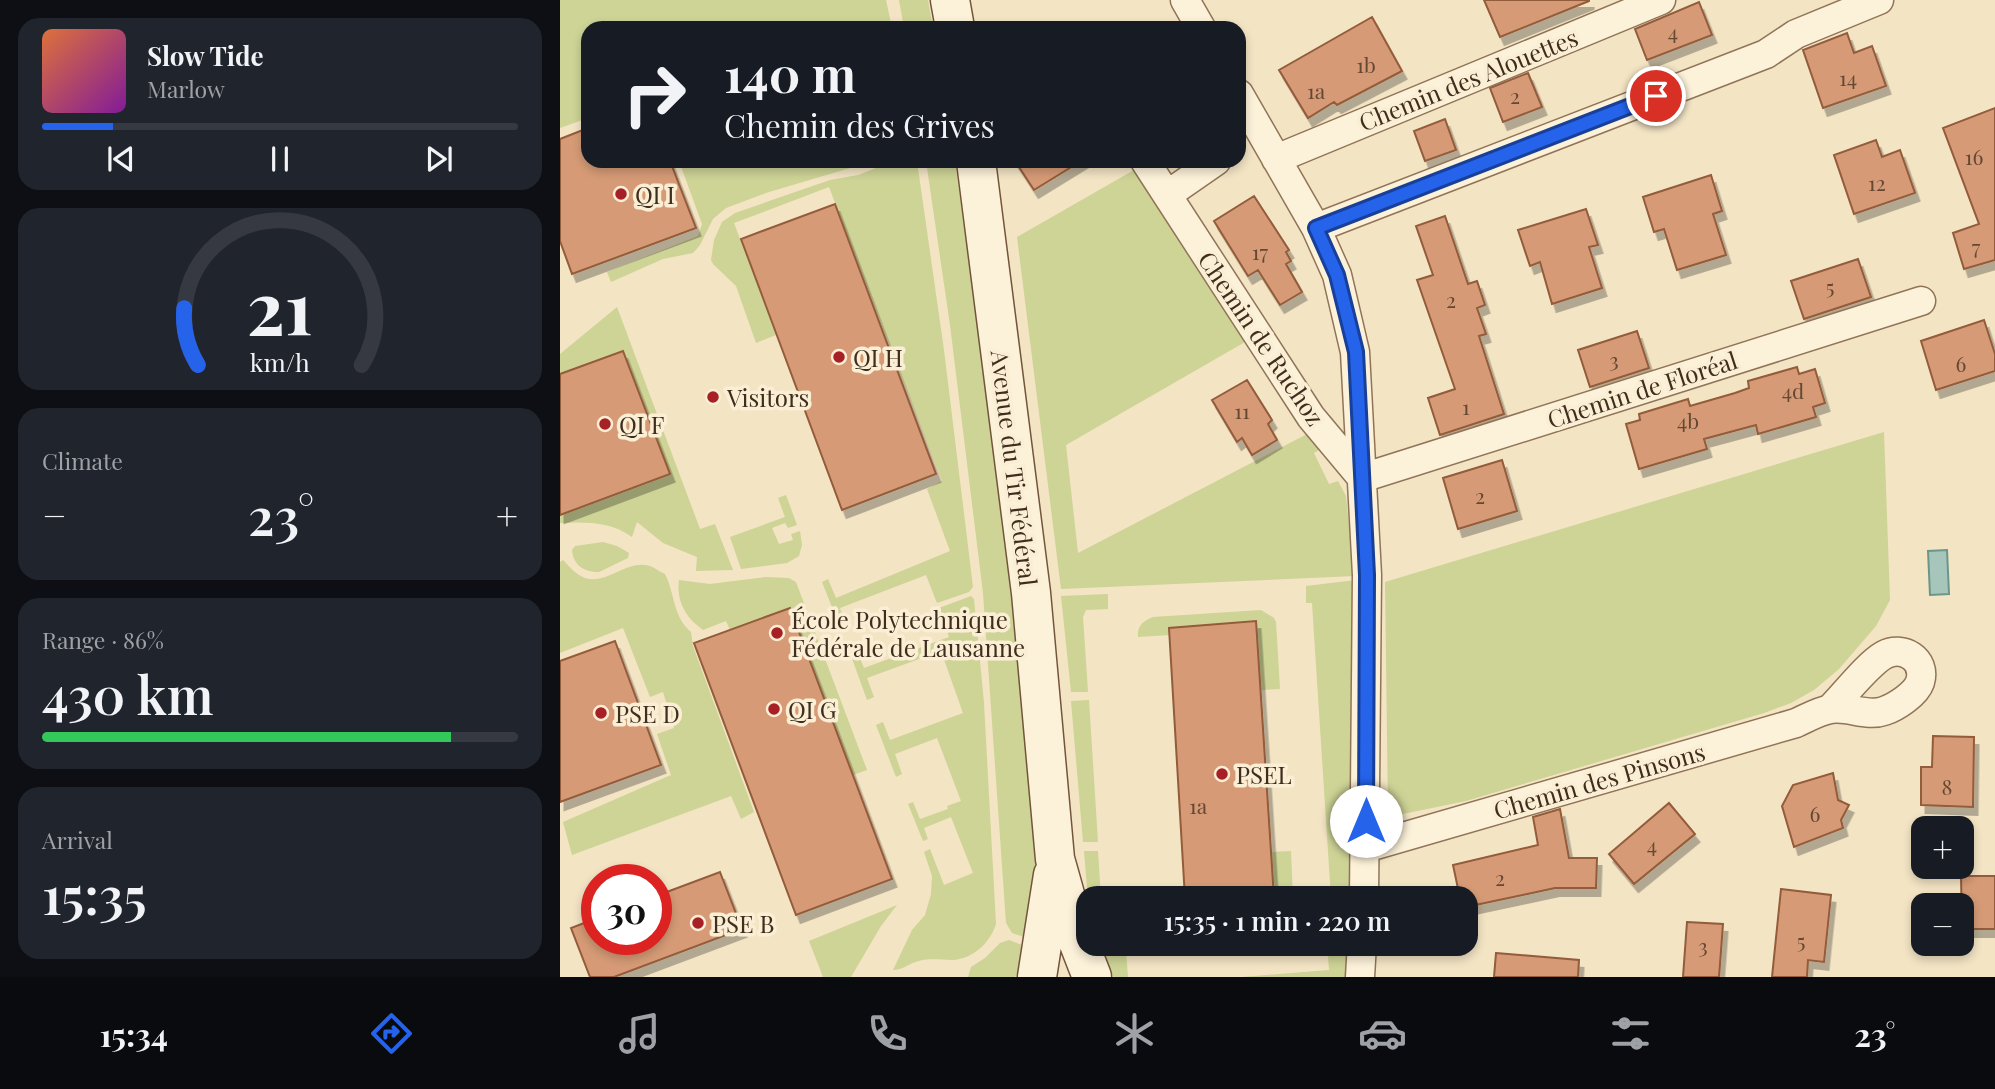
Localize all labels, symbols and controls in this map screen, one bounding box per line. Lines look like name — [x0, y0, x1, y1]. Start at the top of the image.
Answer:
house number: 4 — [1668, 17, 1678, 45]
street label: Chemin des Alouettes — [1354, 20, 1582, 138]
text: Slow Tide — [147, 38, 264, 73]
text: 140 m — [724, 40, 856, 105]
icon: right — [609, 49, 700, 140]
house number: 1b — [1356, 50, 1376, 78]
house number: 14 — [1839, 63, 1857, 91]
pin — [1626, 66, 1686, 126]
text: Marlow — [147, 73, 225, 104]
house number: 1a — [1307, 76, 1326, 104]
icon: arrive — [1637, 77, 1675, 115]
house number: 2 — [1510, 81, 1520, 109]
text: Chemin des Grives — [724, 103, 995, 146]
icon: previous — [102, 140, 140, 178]
icon: pause — [261, 140, 299, 178]
icon: next — [420, 140, 458, 178]
house number: 16 — [1965, 142, 1983, 170]
house number: 12 — [1868, 168, 1886, 196]
place label: QI I — [635, 178, 675, 210]
marker: QI I — [613, 186, 629, 202]
house number: 7 — [1972, 232, 1981, 260]
house number: 17 — [1252, 237, 1269, 265]
street label: Chemin de Ruchoz — [1192, 245, 1332, 431]
text: 21 — [247, 256, 313, 353]
house number: 5 — [1826, 272, 1834, 300]
house number: 2 — [1446, 285, 1456, 313]
place label: QI H — [853, 341, 903, 373]
street label: Chemin de Floréal — [1543, 343, 1741, 435]
text: km/h — [250, 345, 310, 378]
house number: 3 — [1609, 345, 1619, 373]
street label: Avenue du Tir Fédéral — [985, 347, 1045, 588]
marker: QI H — [831, 349, 847, 365]
house number: 6 — [1956, 349, 1967, 377]
house number: 4d — [1782, 376, 1804, 404]
place label: Visitors — [726, 381, 809, 413]
marker: Visitors — [705, 389, 721, 405]
house number: 1 — [1462, 392, 1470, 420]
house number: 11 — [1234, 396, 1250, 424]
house number: 4b — [1677, 406, 1699, 434]
place label: QI F — [619, 408, 664, 440]
marker: QI F — [597, 416, 613, 432]
text: Climate — [42, 445, 123, 476]
text: 23° — [248, 480, 314, 549]
house number: 2 — [1475, 481, 1485, 509]
text: − — [42, 489, 67, 540]
text: + — [496, 489, 518, 540]
place label: École Polytechnique Fédérale de Lausanne — [791, 603, 1025, 663]
text: Range · 86% — [42, 624, 164, 655]
marker: École Polytechnique Fédérale de Lausanne — [769, 625, 785, 641]
text: 430 km — [42, 659, 213, 728]
place label: QI G — [788, 693, 837, 725]
place label: PSE D — [615, 697, 680, 729]
marker: QI G — [766, 701, 782, 717]
marker: PSE D — [593, 705, 609, 721]
street label: Chemin des Pinsons — [1490, 734, 1708, 826]
place label: PSEL — [1236, 758, 1292, 790]
marker: PSEL — [1214, 766, 1230, 782]
house number: 8 — [1942, 772, 1952, 800]
position arrow — [1329, 784, 1403, 858]
house number: 1a — [1189, 791, 1208, 819]
house number: 6 — [1810, 799, 1821, 827]
map controls — [1911, 816, 1974, 956]
button: + — [1911, 816, 1974, 879]
text: Arrival — [42, 824, 113, 855]
house number: 4 — [1647, 830, 1657, 858]
text: 15:35 — [42, 859, 147, 928]
house number: 2 — [1495, 863, 1505, 891]
speed limit sign: 30 — [581, 864, 672, 955]
button: − — [1911, 893, 1974, 956]
text: 15:35 · 1 min · 220 m — [1164, 903, 1390, 938]
place label: PSE B — [712, 907, 775, 939]
marker: PSE B — [690, 915, 706, 931]
house number: 5 — [1797, 926, 1805, 954]
house number: 3 — [1698, 931, 1708, 959]
icon: directions — [367, 1009, 416, 1058]
icon: music — [615, 1009, 664, 1058]
icon: phone — [863, 1009, 912, 1058]
icon: climate — [1110, 1009, 1159, 1058]
icon: car — [1358, 1009, 1407, 1058]
icon: filters — [1606, 1009, 1655, 1058]
text: 15:34 — [99, 1012, 168, 1055]
text: 23° — [1854, 1012, 1896, 1055]

